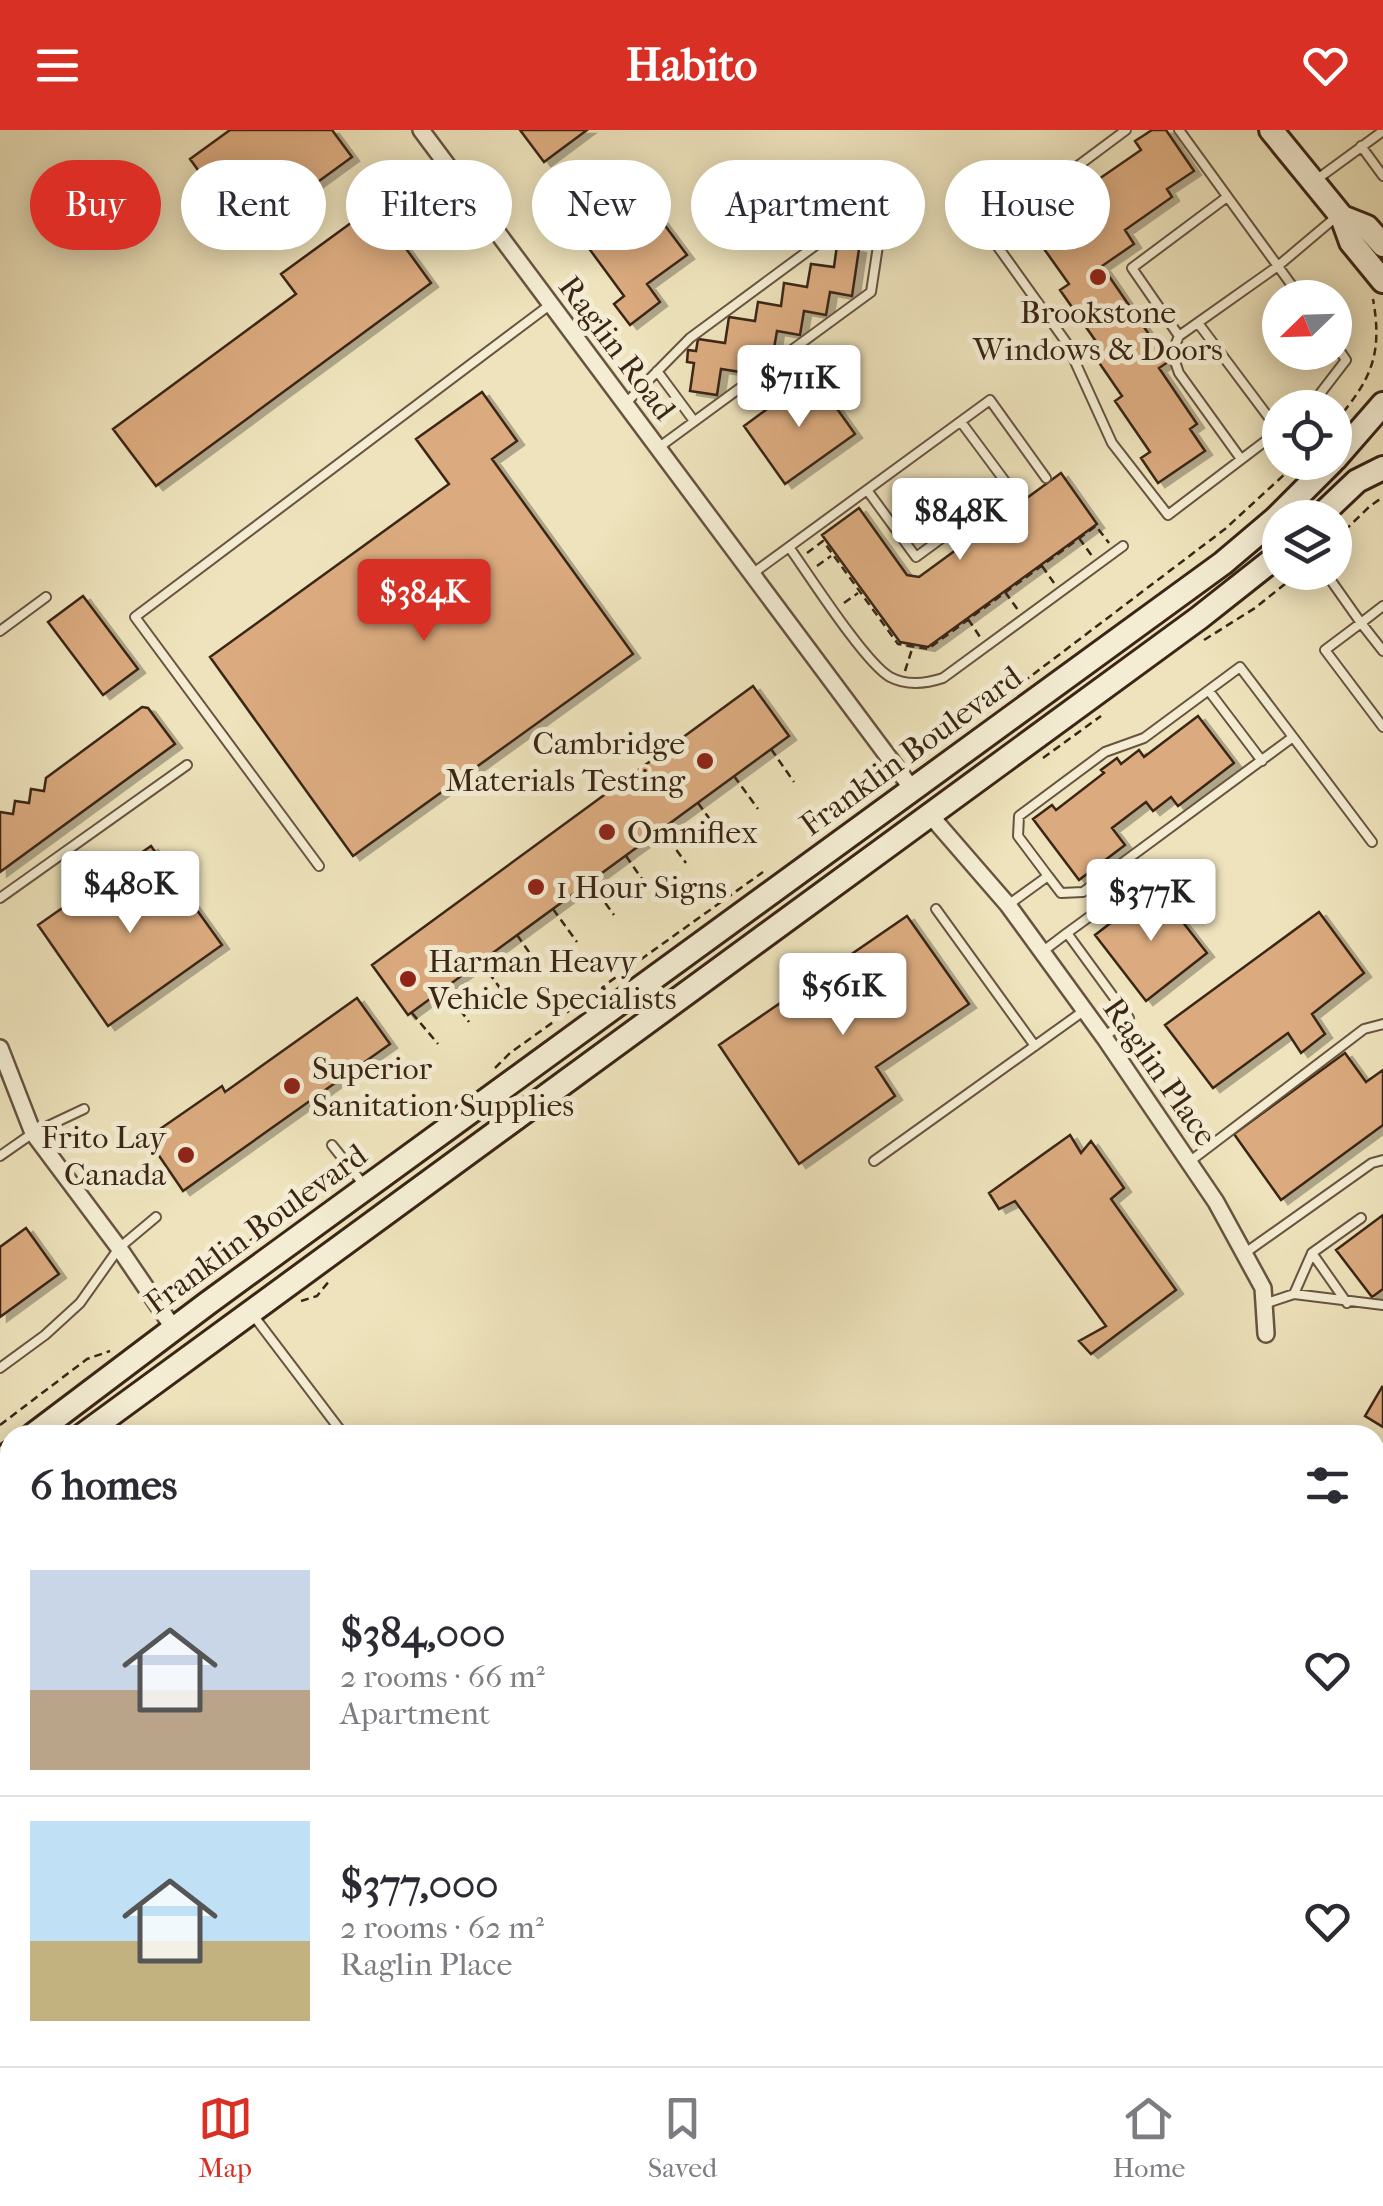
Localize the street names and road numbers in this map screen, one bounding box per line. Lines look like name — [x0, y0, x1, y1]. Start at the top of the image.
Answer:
street label: Raglin Road — [551, 269, 683, 428]
street label: Franklin Boulevard — [793, 658, 1029, 844]
street label: Raglin Place — [1095, 991, 1225, 1153]
street label: Franklin Boulevard — [138, 1136, 374, 1322]

